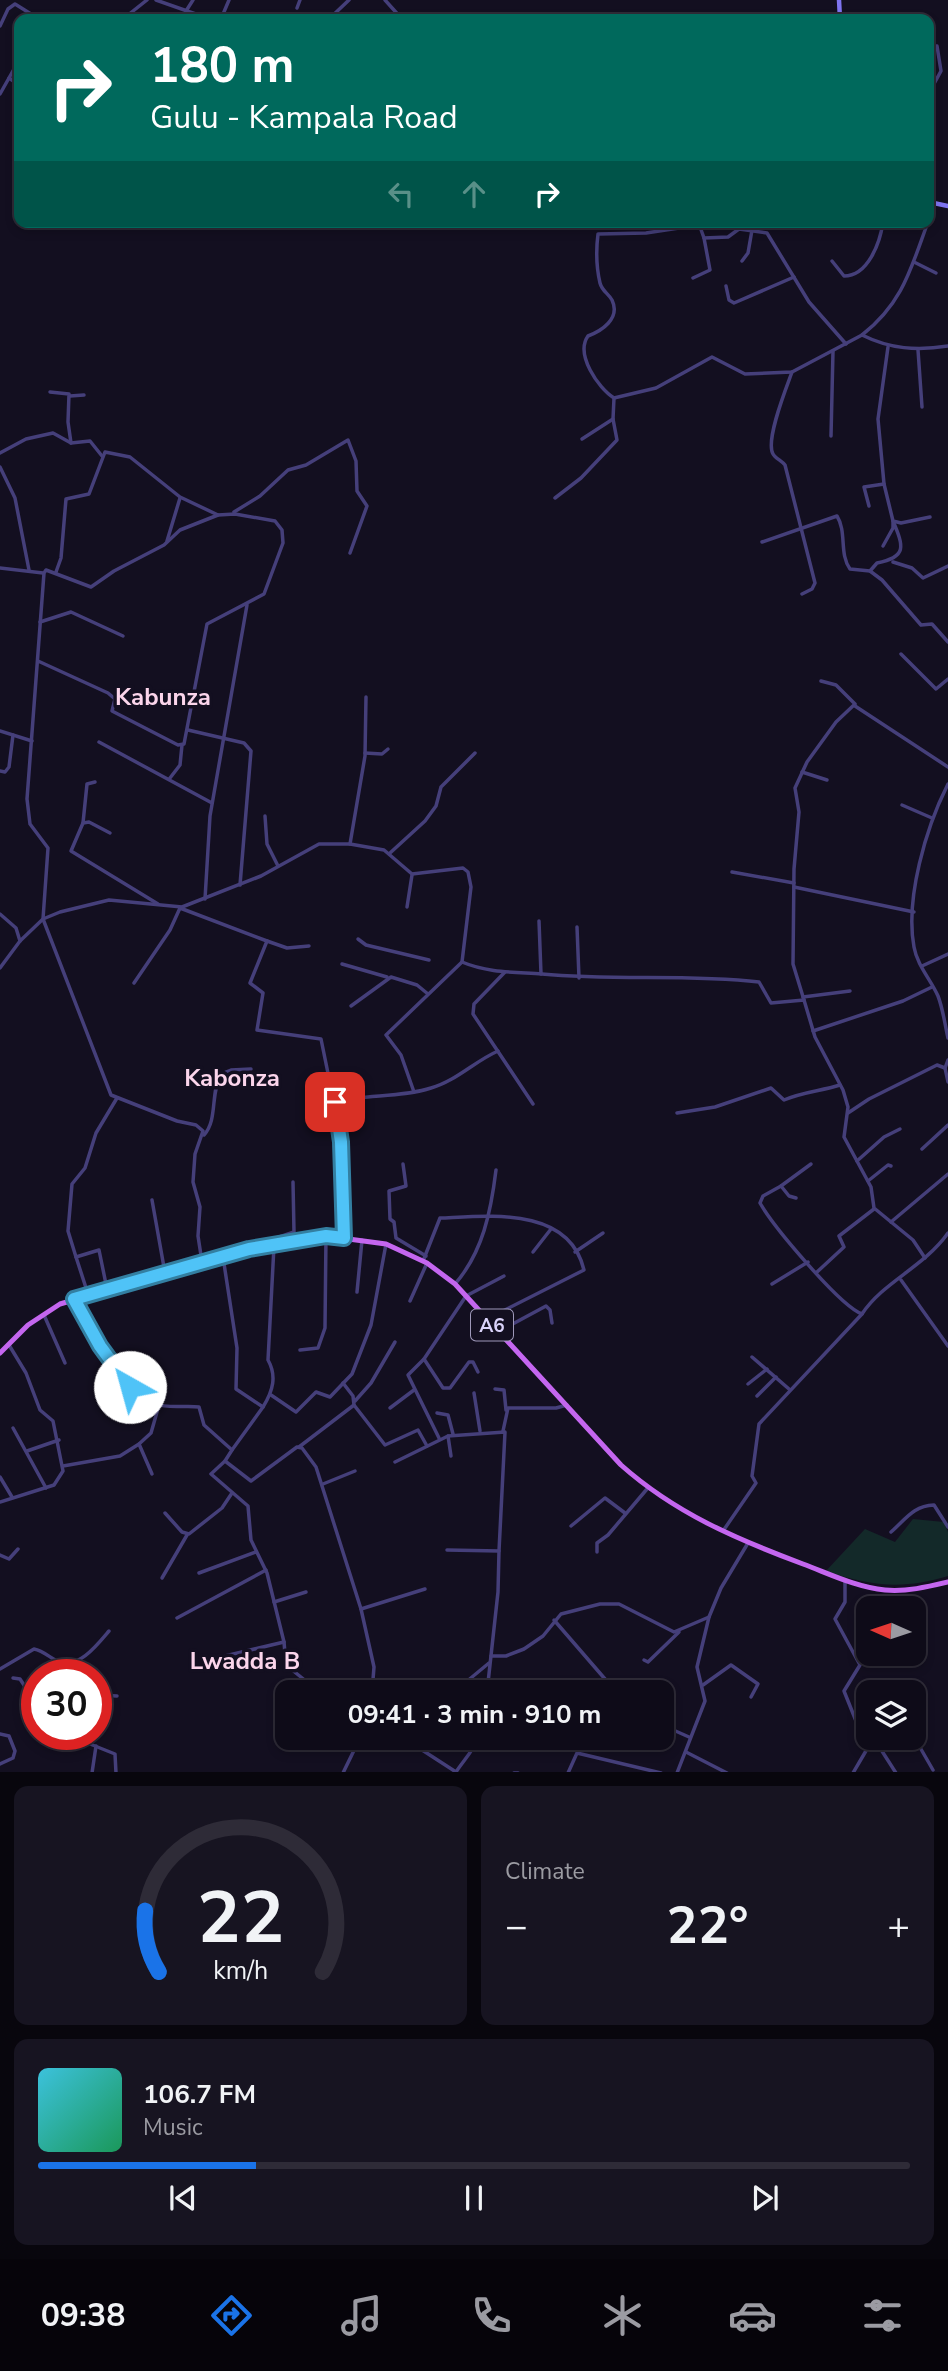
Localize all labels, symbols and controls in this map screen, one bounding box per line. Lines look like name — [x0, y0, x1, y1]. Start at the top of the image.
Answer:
text: 180 m — [150, 32, 294, 99]
icon: right — [35, 42, 126, 133]
text: Gulu - Kampala Road — [150, 96, 458, 139]
icon: left — [382, 175, 420, 213]
icon: ahead — [455, 175, 493, 213]
icon: right — [528, 175, 566, 213]
district label: Kabunza — [115, 681, 211, 713]
district label: Kabonza — [184, 1062, 280, 1094]
pin — [305, 1072, 365, 1132]
icon: arrive — [316, 1083, 354, 1121]
road number: A6 — [471, 1310, 513, 1340]
position arrow — [93, 1350, 167, 1424]
north arrow — [856, 1596, 926, 1666]
map controls — [856, 1596, 926, 1750]
district label: Lwadda B — [190, 1645, 300, 1677]
speed limit sign: 30 — [21, 1659, 112, 1750]
button: layers — [856, 1680, 926, 1750]
text: 09:41 · 3 min · 910 m — [348, 1697, 601, 1732]
text: Climate — [505, 1856, 585, 1887]
text: 22 — [197, 1868, 284, 1968]
text: 22° — [666, 1890, 749, 1961]
text: − — [505, 1901, 528, 1952]
text: + — [887, 1901, 910, 1952]
text: km/h — [213, 1953, 268, 1987]
text: 106.7 FM — [143, 2077, 256, 2112]
text: Music — [143, 2112, 203, 2143]
icon: previous — [164, 2179, 202, 2217]
icon: pause — [455, 2179, 493, 2217]
icon: next — [746, 2179, 784, 2217]
icon: directions — [207, 2291, 256, 2340]
icon: music — [337, 2291, 386, 2340]
icon: phone — [467, 2291, 516, 2340]
icon: climate — [598, 2291, 647, 2340]
icon: car — [728, 2291, 777, 2340]
icon: filters — [858, 2291, 907, 2340]
text: 09:38 — [41, 2294, 125, 2337]

